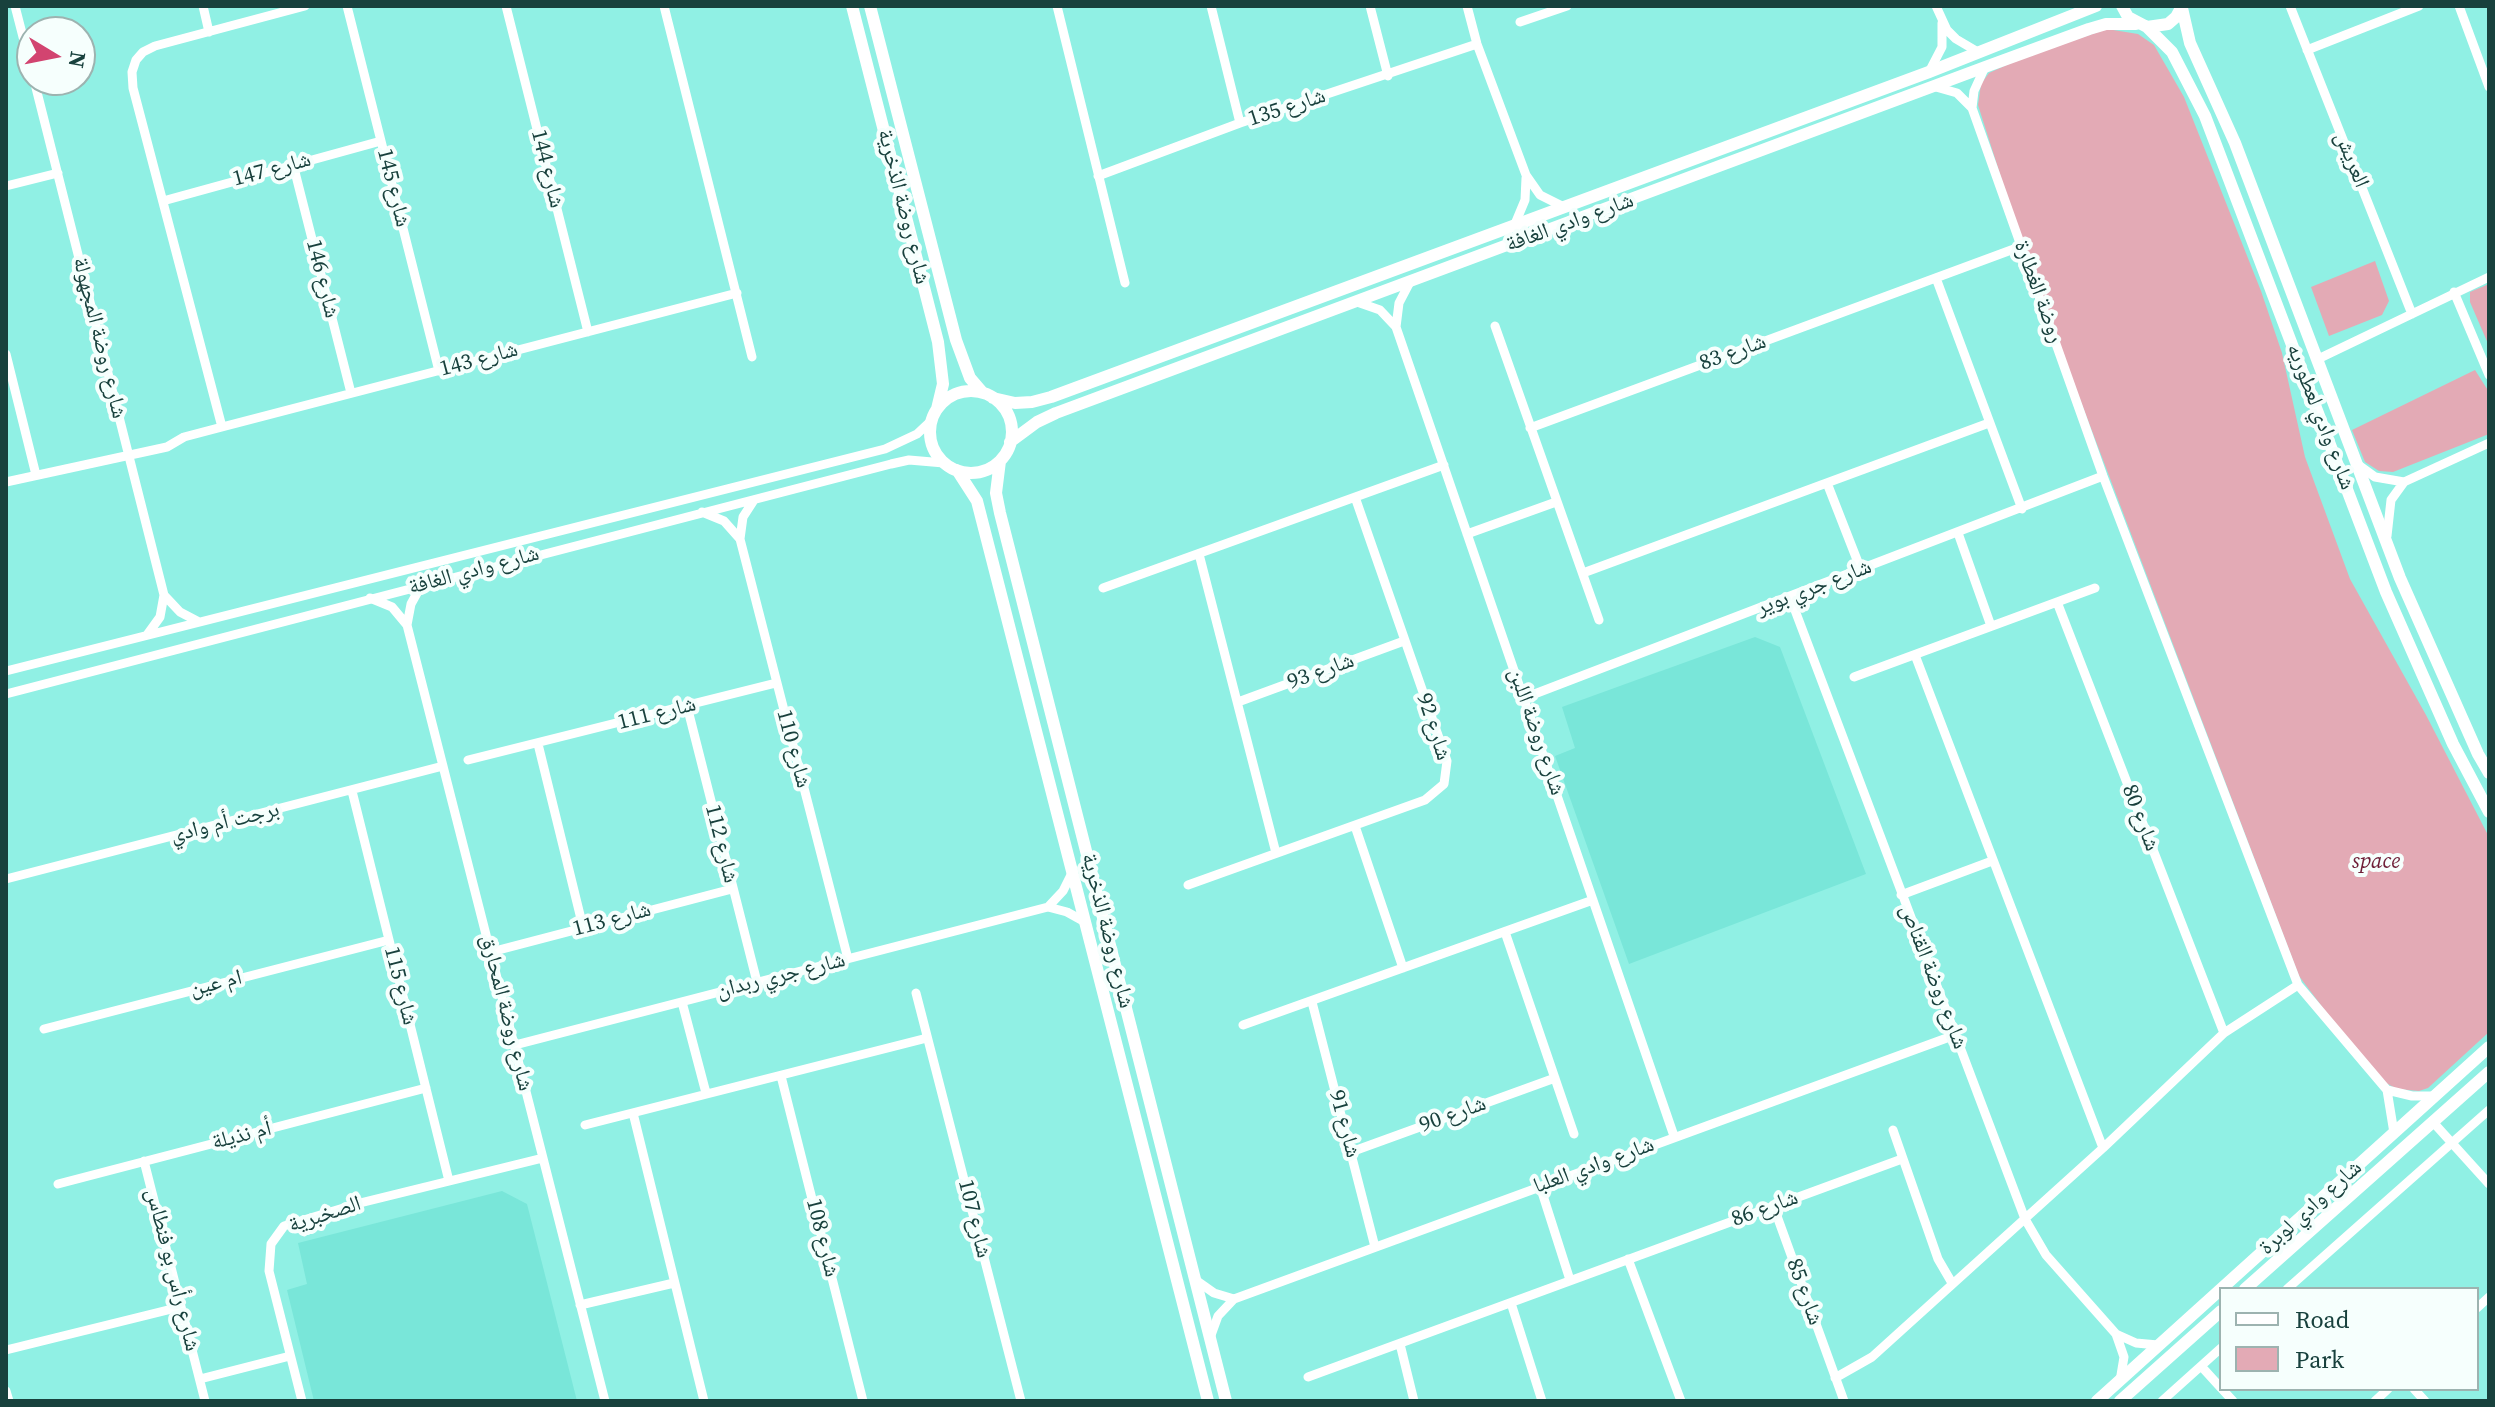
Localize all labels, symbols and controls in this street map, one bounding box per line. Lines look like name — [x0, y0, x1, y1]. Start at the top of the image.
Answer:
north arrow — [16, 16, 96, 96]
text: N — [62, 49, 94, 70]
street label: شارع 135 — [1245, 83, 1329, 133]
street label: شارع 144 — [525, 127, 569, 211]
street label: شارع روضة الذخرية — [871, 127, 935, 287]
street label: العريش — [2328, 128, 2374, 192]
street label: شارع 145 — [371, 146, 415, 230]
street label: شارع 147 — [230, 147, 314, 193]
street label: شارع وادي الغافة — [1502, 188, 1638, 258]
street label: شارع 146 — [300, 237, 344, 321]
street label: روضة الغطارة — [2007, 237, 2069, 347]
street label: شارع روضة المجهولة — [66, 255, 132, 421]
street label: شارع 83 — [1696, 329, 1770, 377]
street label: شارع 143 — [437, 337, 521, 383]
street label: شارع وادي لعطوريه — [2280, 340, 2360, 494]
street label: شارع وادي الغافة — [406, 541, 542, 601]
street label: شارع جري بوير — [1753, 554, 1875, 622]
street label: شارع 93 — [1284, 648, 1358, 696]
street label: شارع روضة اللبن — [1502, 665, 1570, 799]
street label: شارع 92 — [1410, 690, 1456, 764]
street label: شارع 111 — [615, 692, 699, 736]
street label: شارع 110 — [770, 707, 816, 791]
street label: شارع 80 — [2115, 781, 2165, 855]
street label: برجت أم وادي — [168, 797, 282, 849]
street label: شارع 112 — [699, 802, 743, 886]
park label: space — [2352, 849, 2400, 875]
street label: شارع روضة الذخرية — [1075, 851, 1139, 1011]
street label: شارع 113 — [570, 897, 654, 943]
street label: شارع روضة القناص — [1893, 901, 1973, 1053]
street label: شارع روضة المحارق — [474, 932, 538, 1094]
street label: شارع 115 — [378, 944, 422, 1028]
street label: شارع جري ربدان — [714, 947, 848, 1005]
street label: ام عين — [187, 965, 245, 1003]
street label: شارع 91 — [1322, 1087, 1366, 1161]
street label: شارع 90 — [1416, 1091, 1490, 1139]
street label: أم نذيلة — [209, 1116, 275, 1156]
street label: شارع وادي العلبا — [1530, 1132, 1658, 1200]
street label: شارع وادي لوبرة — [2254, 1155, 2368, 1261]
street label: شارع 107 — [952, 1177, 996, 1261]
street label: شارع 86 — [1728, 1185, 1802, 1233]
street label: شارع رأس بو فنطاس — [139, 1186, 205, 1354]
street label: الصخبرية — [286, 1191, 364, 1239]
street label: شارع 108 — [800, 1196, 844, 1280]
street label: شارع 85 — [1780, 1255, 1828, 1329]
legend — [2219, 1287, 2479, 1391]
text: Road — [2295, 1303, 2349, 1336]
text: Park — [2295, 1343, 2344, 1376]

